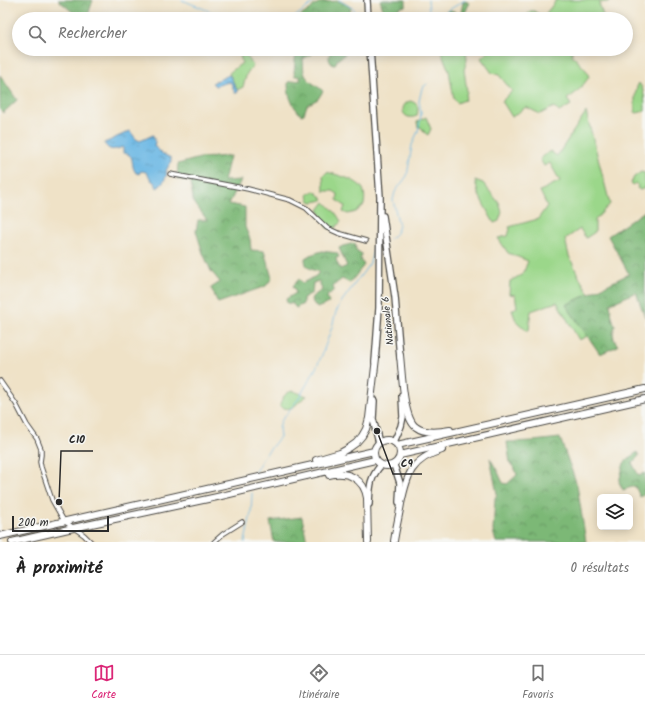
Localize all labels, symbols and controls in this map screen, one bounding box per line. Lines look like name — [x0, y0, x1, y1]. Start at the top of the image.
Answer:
search box — [12, 12, 633, 56]
text: Rechercher — [58, 22, 126, 46]
icon: search — [26, 23, 48, 45]
street label: Nationale 6 — [377, 296, 399, 346]
callout: C10 — [61, 428, 93, 451]
text: C10 — [69, 431, 85, 449]
callout: C9 — [393, 451, 422, 474]
text: C9 — [401, 455, 414, 473]
map controls — [597, 494, 633, 530]
button: layers — [597, 494, 633, 530]
scale bar — [12, 514, 109, 533]
text: 200 m — [18, 514, 49, 532]
text: À proximité — [16, 555, 103, 582]
text: 0 résultats — [571, 558, 629, 579]
tab: Carte — [91, 662, 116, 704]
tab: Itinéraire — [299, 662, 340, 704]
tab: Favoris — [522, 662, 554, 704]

